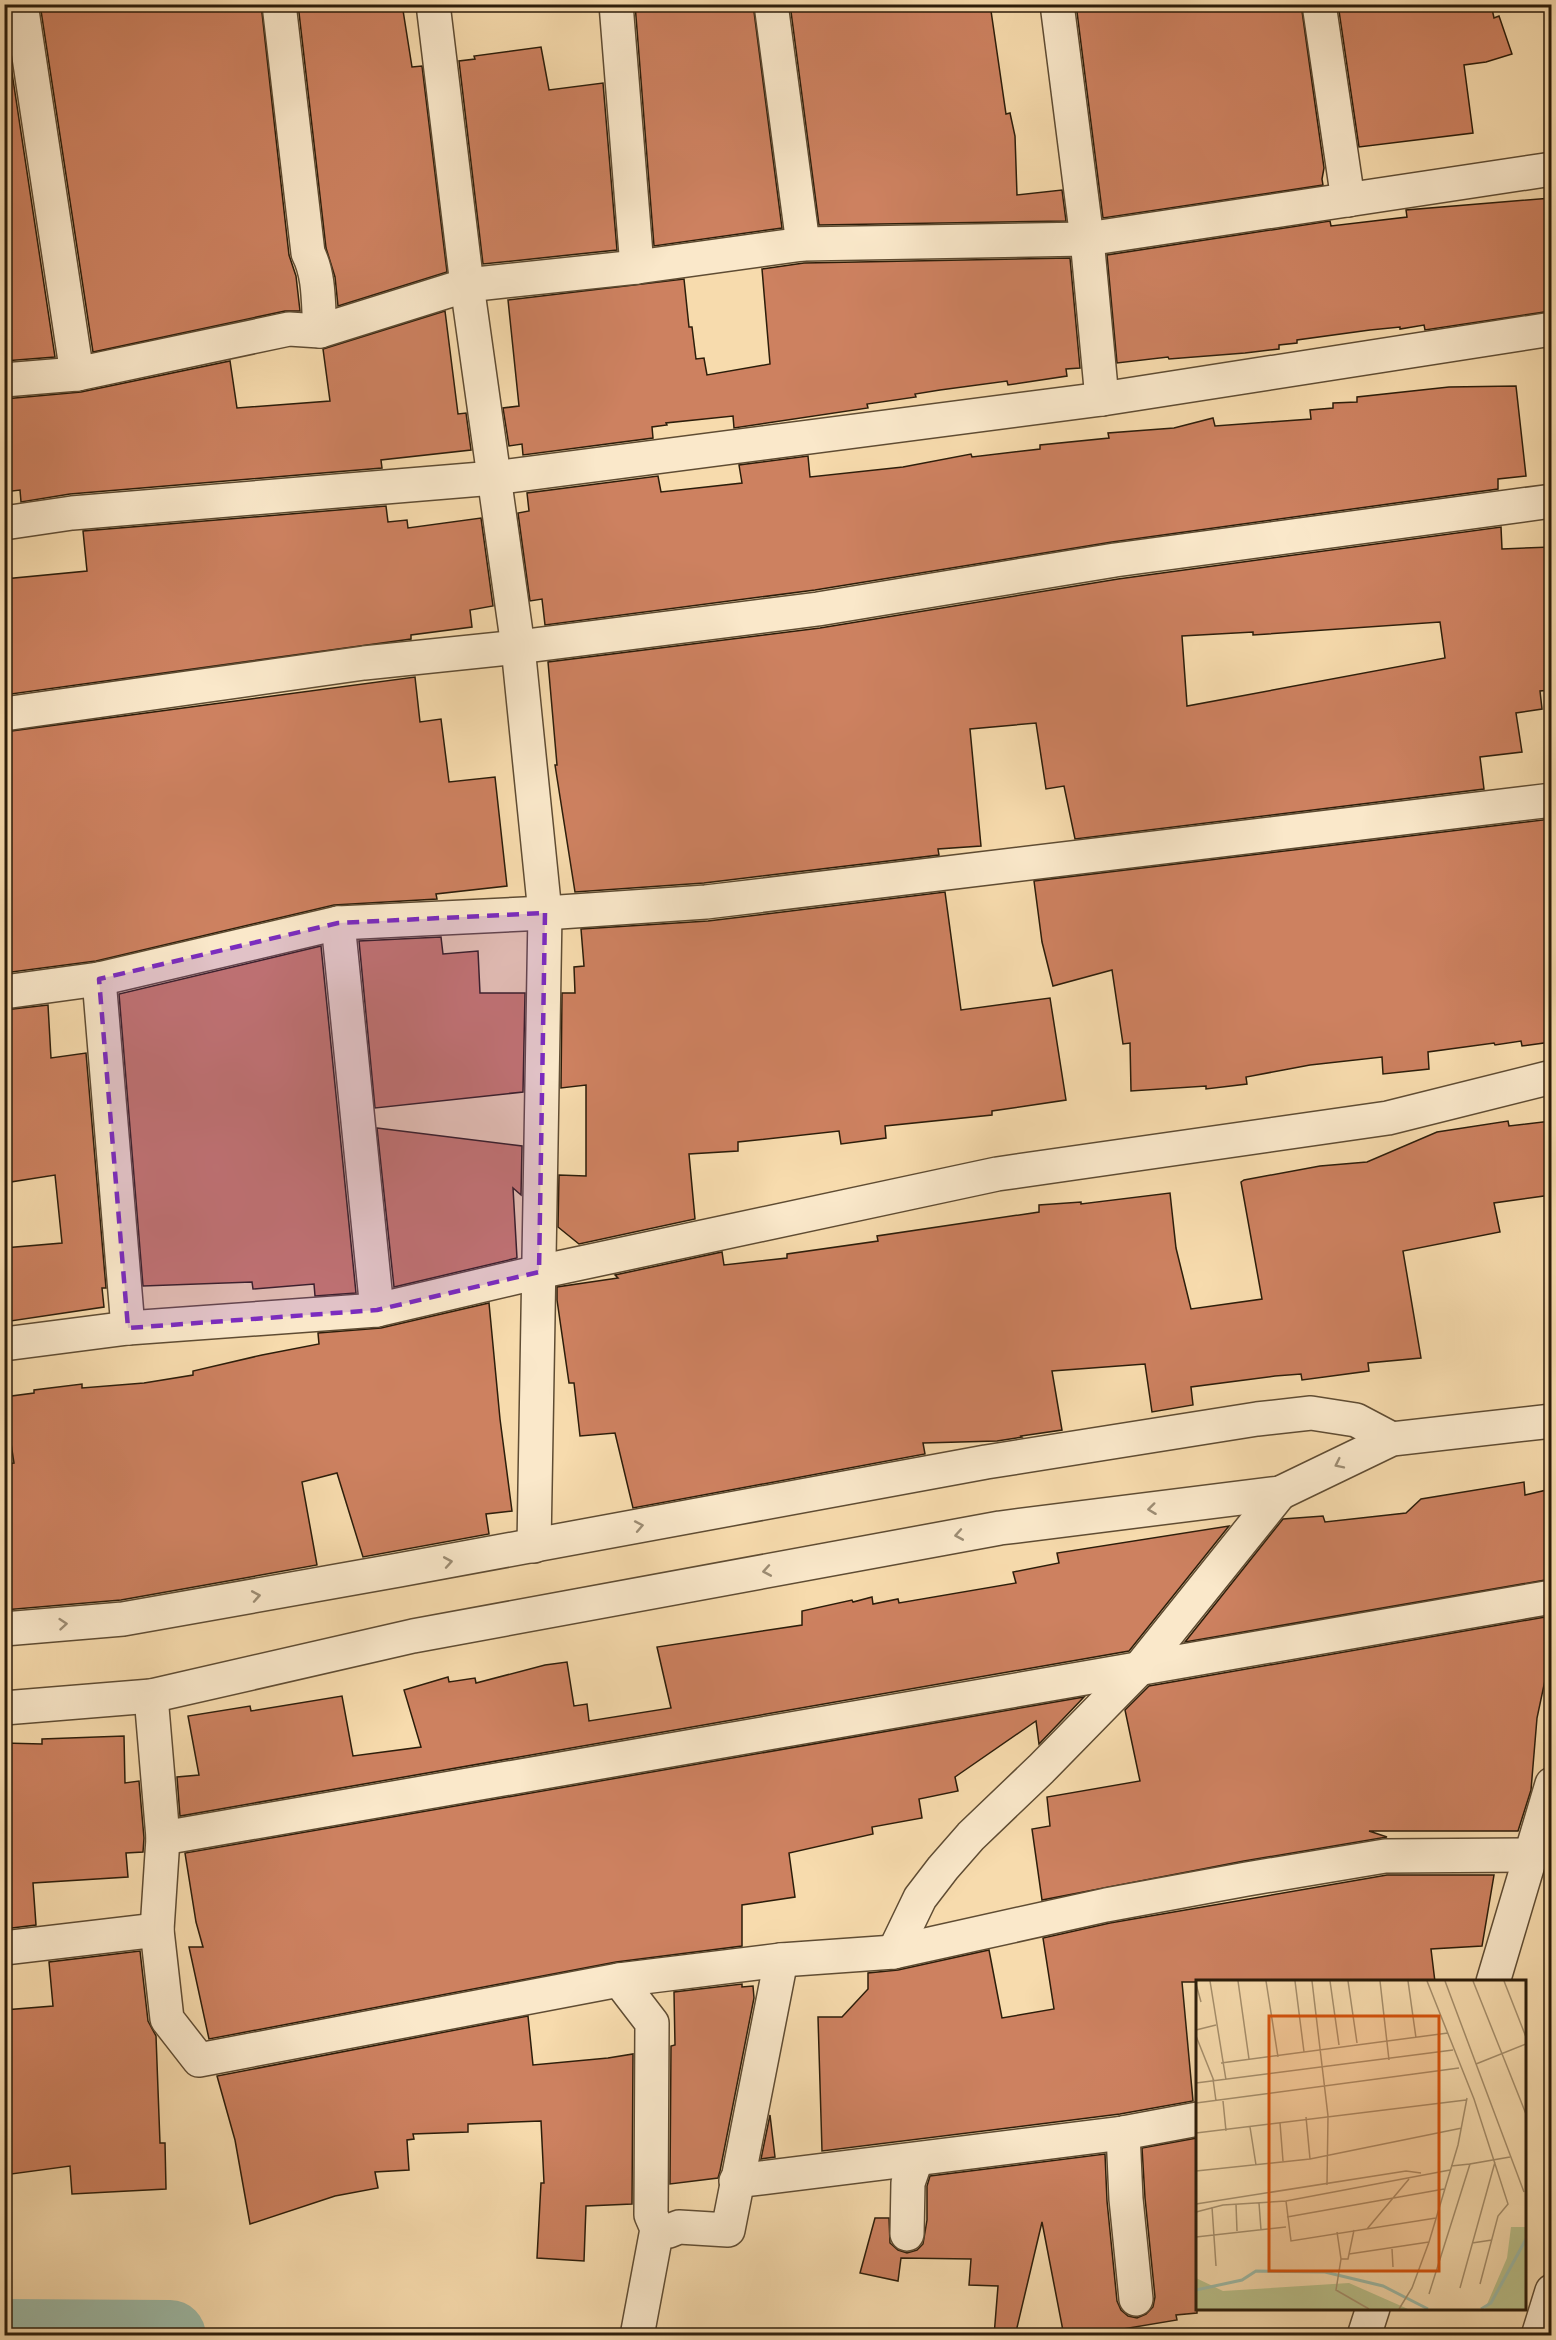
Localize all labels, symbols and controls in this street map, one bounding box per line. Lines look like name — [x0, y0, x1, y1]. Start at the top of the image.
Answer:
one-way arrow — [1335, 1456, 1346, 1468]
one-way arrow — [1147, 1502, 1156, 1514]
one-way arrow — [634, 1520, 644, 1533]
one-way arrow — [954, 1528, 964, 1541]
one-way arrow — [443, 1556, 452, 1568]
one-way arrow — [762, 1564, 772, 1577]
one-way arrow — [251, 1590, 260, 1602]
one-way arrow — [58, 1618, 67, 1631]
inset map — [1196, 1980, 1526, 2310]

